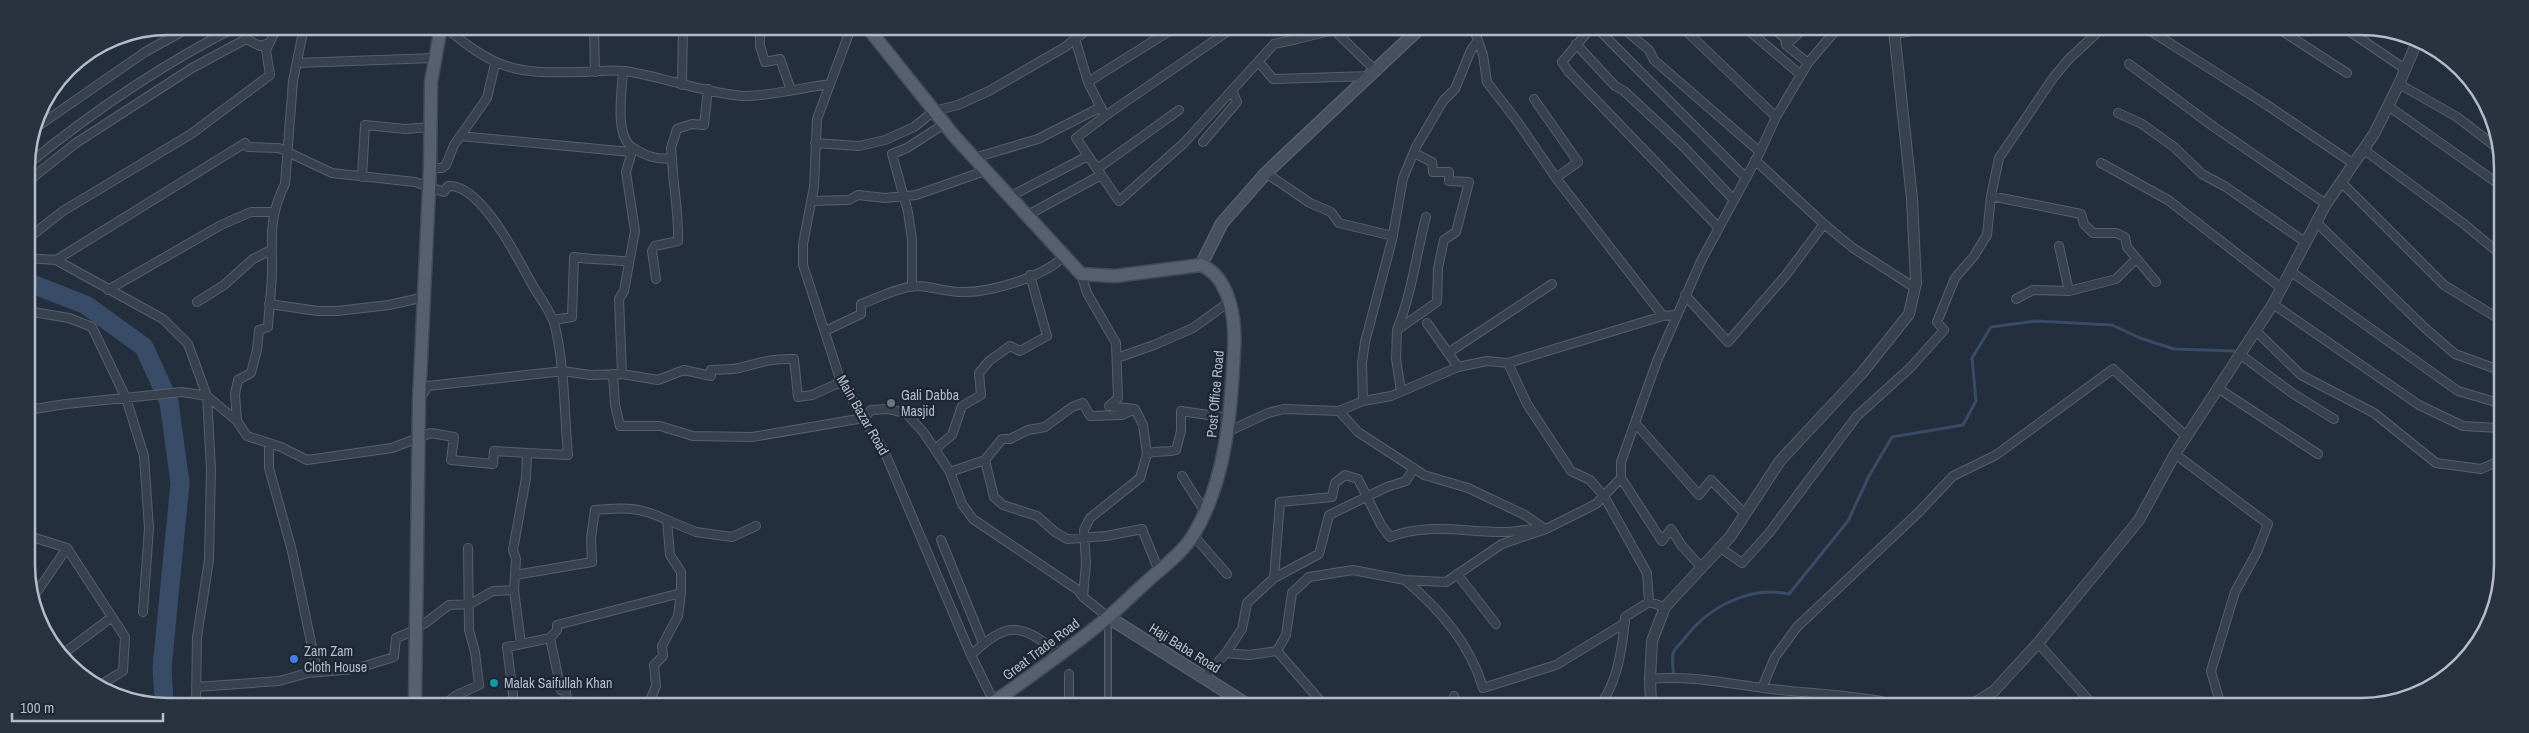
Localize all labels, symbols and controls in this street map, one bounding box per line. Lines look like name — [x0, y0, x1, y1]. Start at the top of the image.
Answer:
street label: Post Office Road — [1202, 350, 1228, 438]
street label: Main Bazar Road — [833, 372, 893, 458]
place label: Gali Dabba Masjid — [901, 386, 960, 420]
marker: Gali Dabba Masjid — [885, 397, 897, 409]
street label: Great Trade Road — [999, 614, 1083, 684]
street label: Haji Baba Road — [1146, 619, 1224, 677]
place label: Zam Zam Cloth House — [304, 642, 367, 676]
marker: Zam Zam Cloth House — [288, 653, 300, 665]
place label: Malak Saifullah Khan — [504, 674, 613, 692]
marker: Malak Saifullah Khan — [488, 677, 500, 689]
scale bar — [12, 690, 164, 722]
text: 100 m — [20, 697, 54, 718]

